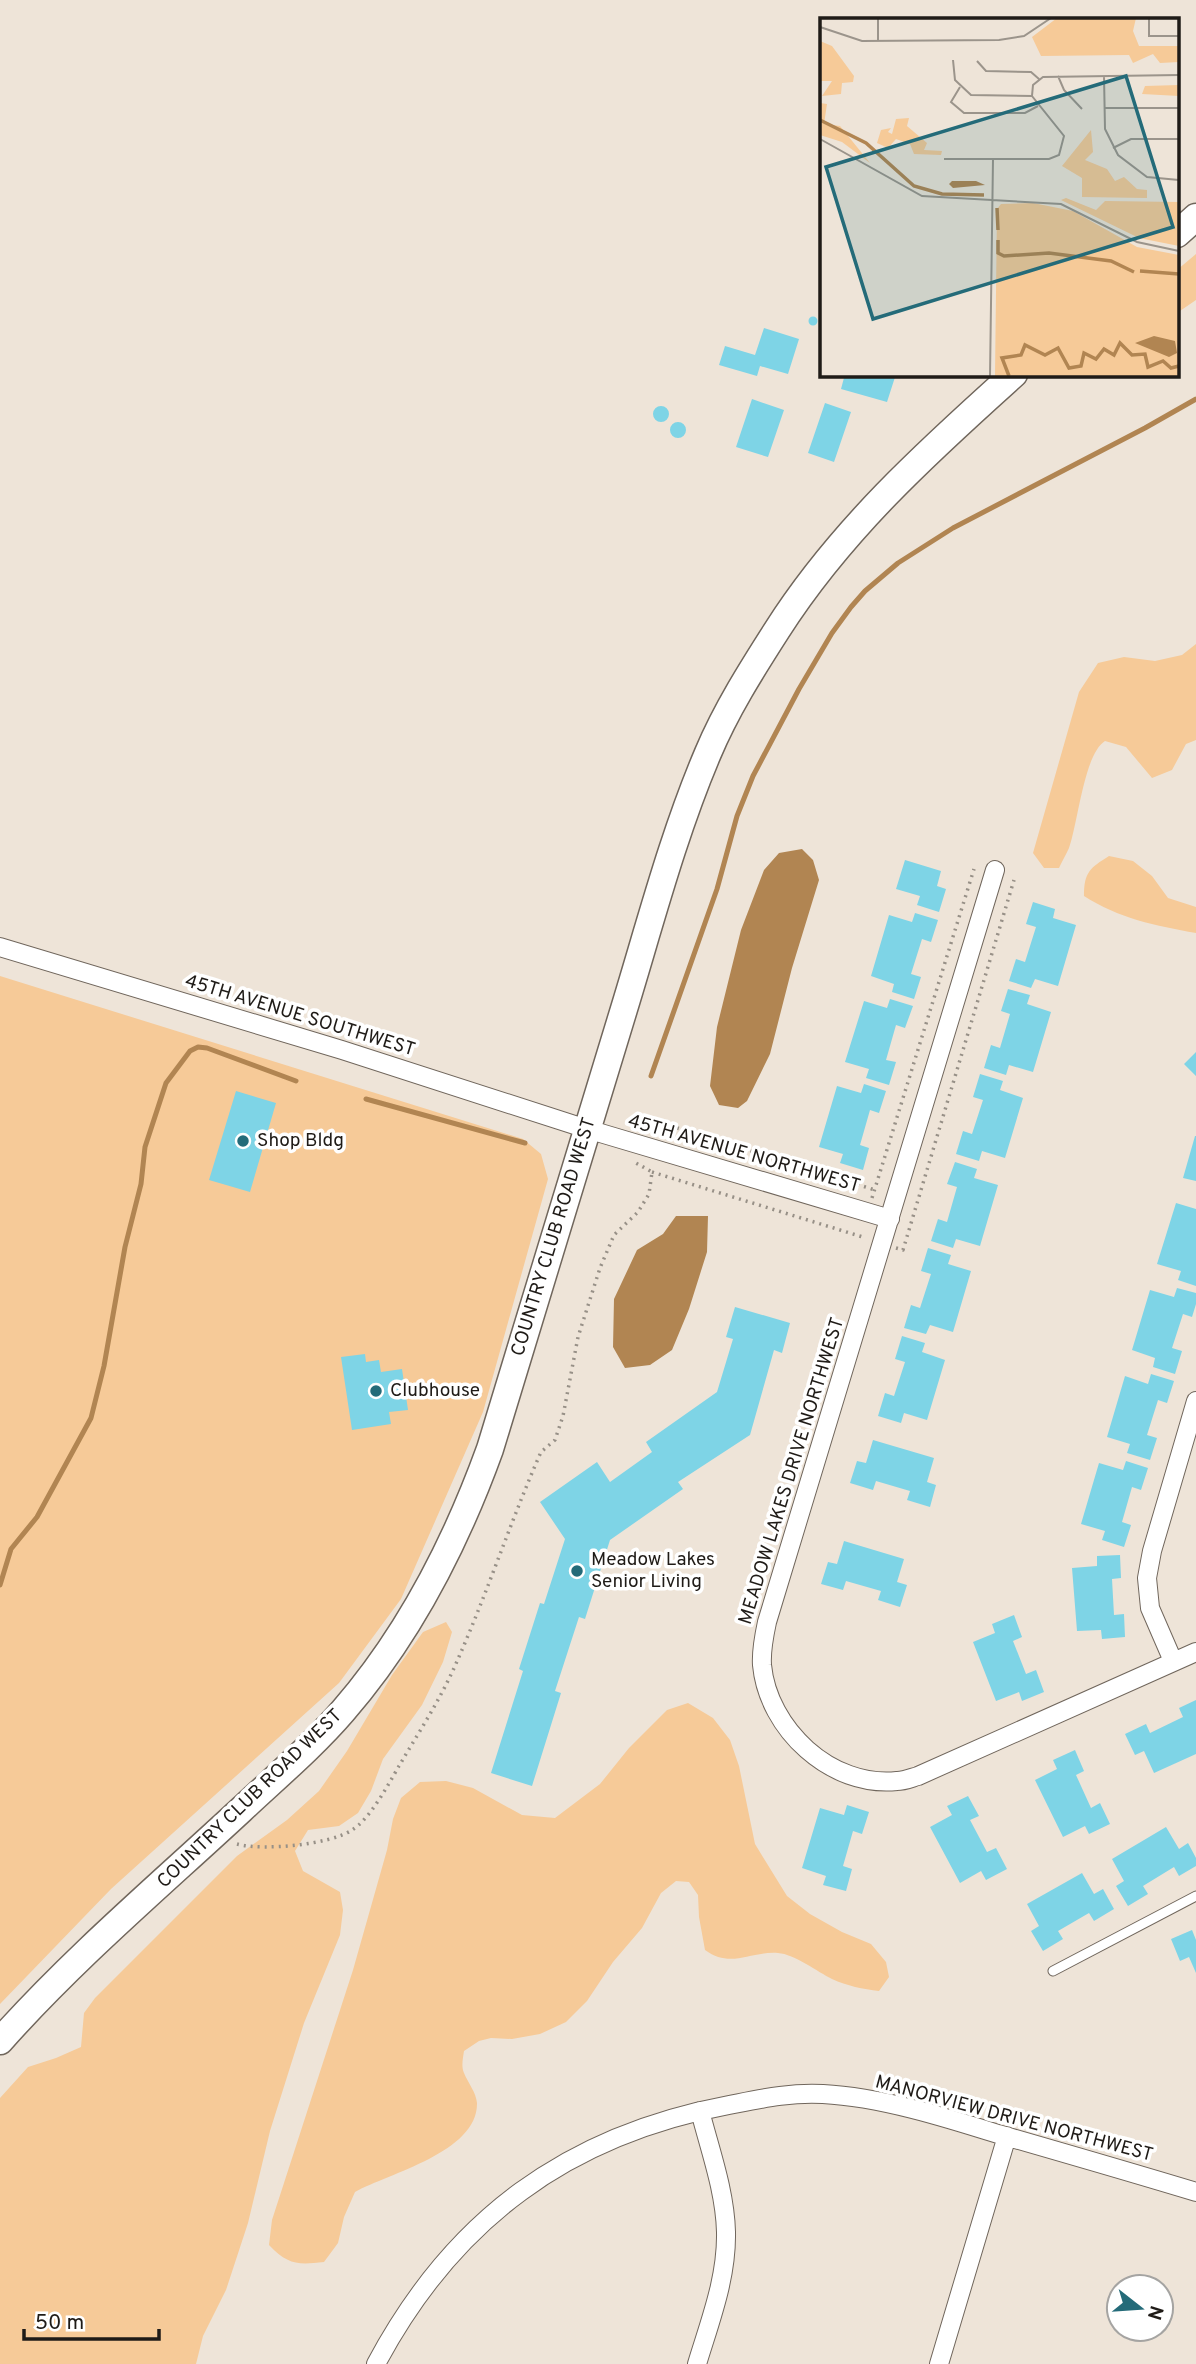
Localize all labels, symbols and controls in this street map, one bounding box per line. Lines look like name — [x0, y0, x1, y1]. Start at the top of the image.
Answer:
inset map — [820, 18, 1178, 376]
street label: 45TH AVENUE SOUTHWEST — [182, 969, 418, 1063]
street label: 45TH AVENUE NORTHWEST — [625, 1109, 863, 1199]
street label: COUNTRY CLUB ROAD WEST — [506, 1115, 602, 1359]
place label: Shop Bldg — [257, 1129, 344, 1153]
marker: Shop Bldg — [235, 1133, 251, 1149]
street label: MEADOW LAKES DRIVE NORTHWEST — [734, 1315, 850, 1627]
place label: Clubhouse — [390, 1379, 480, 1403]
marker: Clubhouse — [368, 1383, 384, 1399]
place label: Meadow Lakes Senior Living — [591, 1548, 715, 1594]
marker: Meadow Lakes Senior Living — [569, 1563, 585, 1579]
street label: COUNTRY CLUB ROAD WEST — [152, 1704, 348, 1894]
street label: MANORVIEW DRIVE NORTHWEST — [872, 2070, 1156, 2168]
north arrow — [1105, 2273, 1175, 2343]
scale bar — [24, 2298, 159, 2342]
text: N — [1141, 2302, 1168, 2322]
text: 50 m — [35, 2310, 84, 2337]

